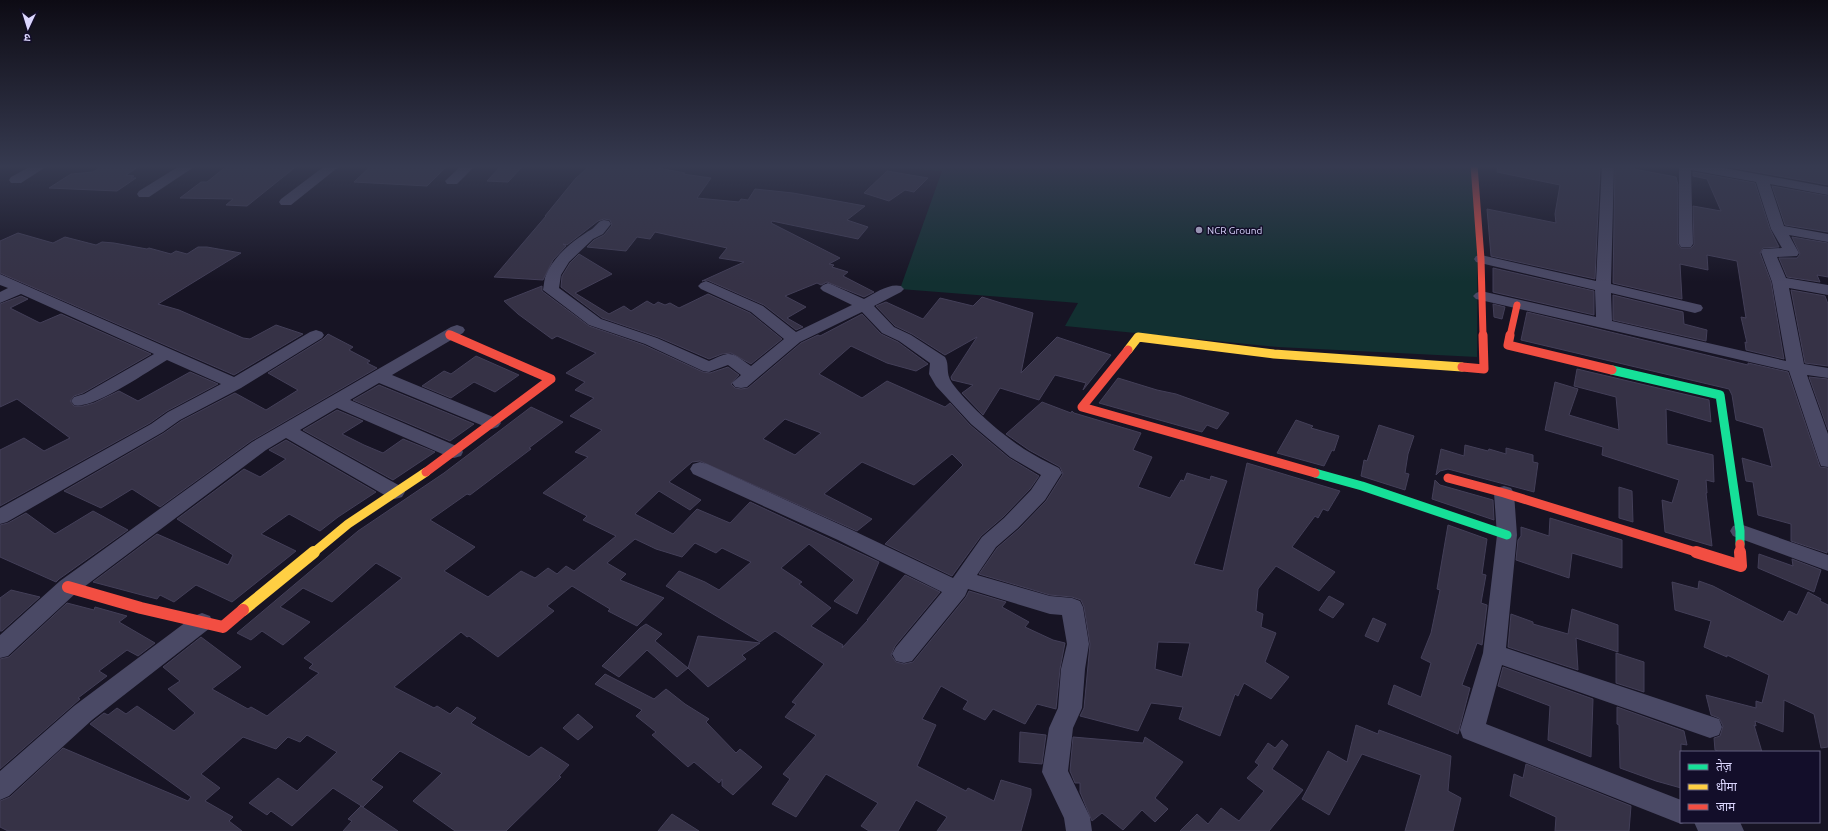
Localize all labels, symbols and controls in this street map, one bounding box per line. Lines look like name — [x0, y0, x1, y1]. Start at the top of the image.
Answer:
north arrow — [8, 8, 48, 48]
text: उ — [23, 32, 31, 44]
marker: NCR Ground — [1194, 225, 1204, 235]
place label: NCR Ground — [1207, 225, 1262, 236]
legend — [1680, 751, 1820, 823]
text: तेज़ — [1716, 759, 1733, 773]
text: धीमा — [1716, 779, 1738, 793]
text: जाम — [1716, 800, 1736, 813]

